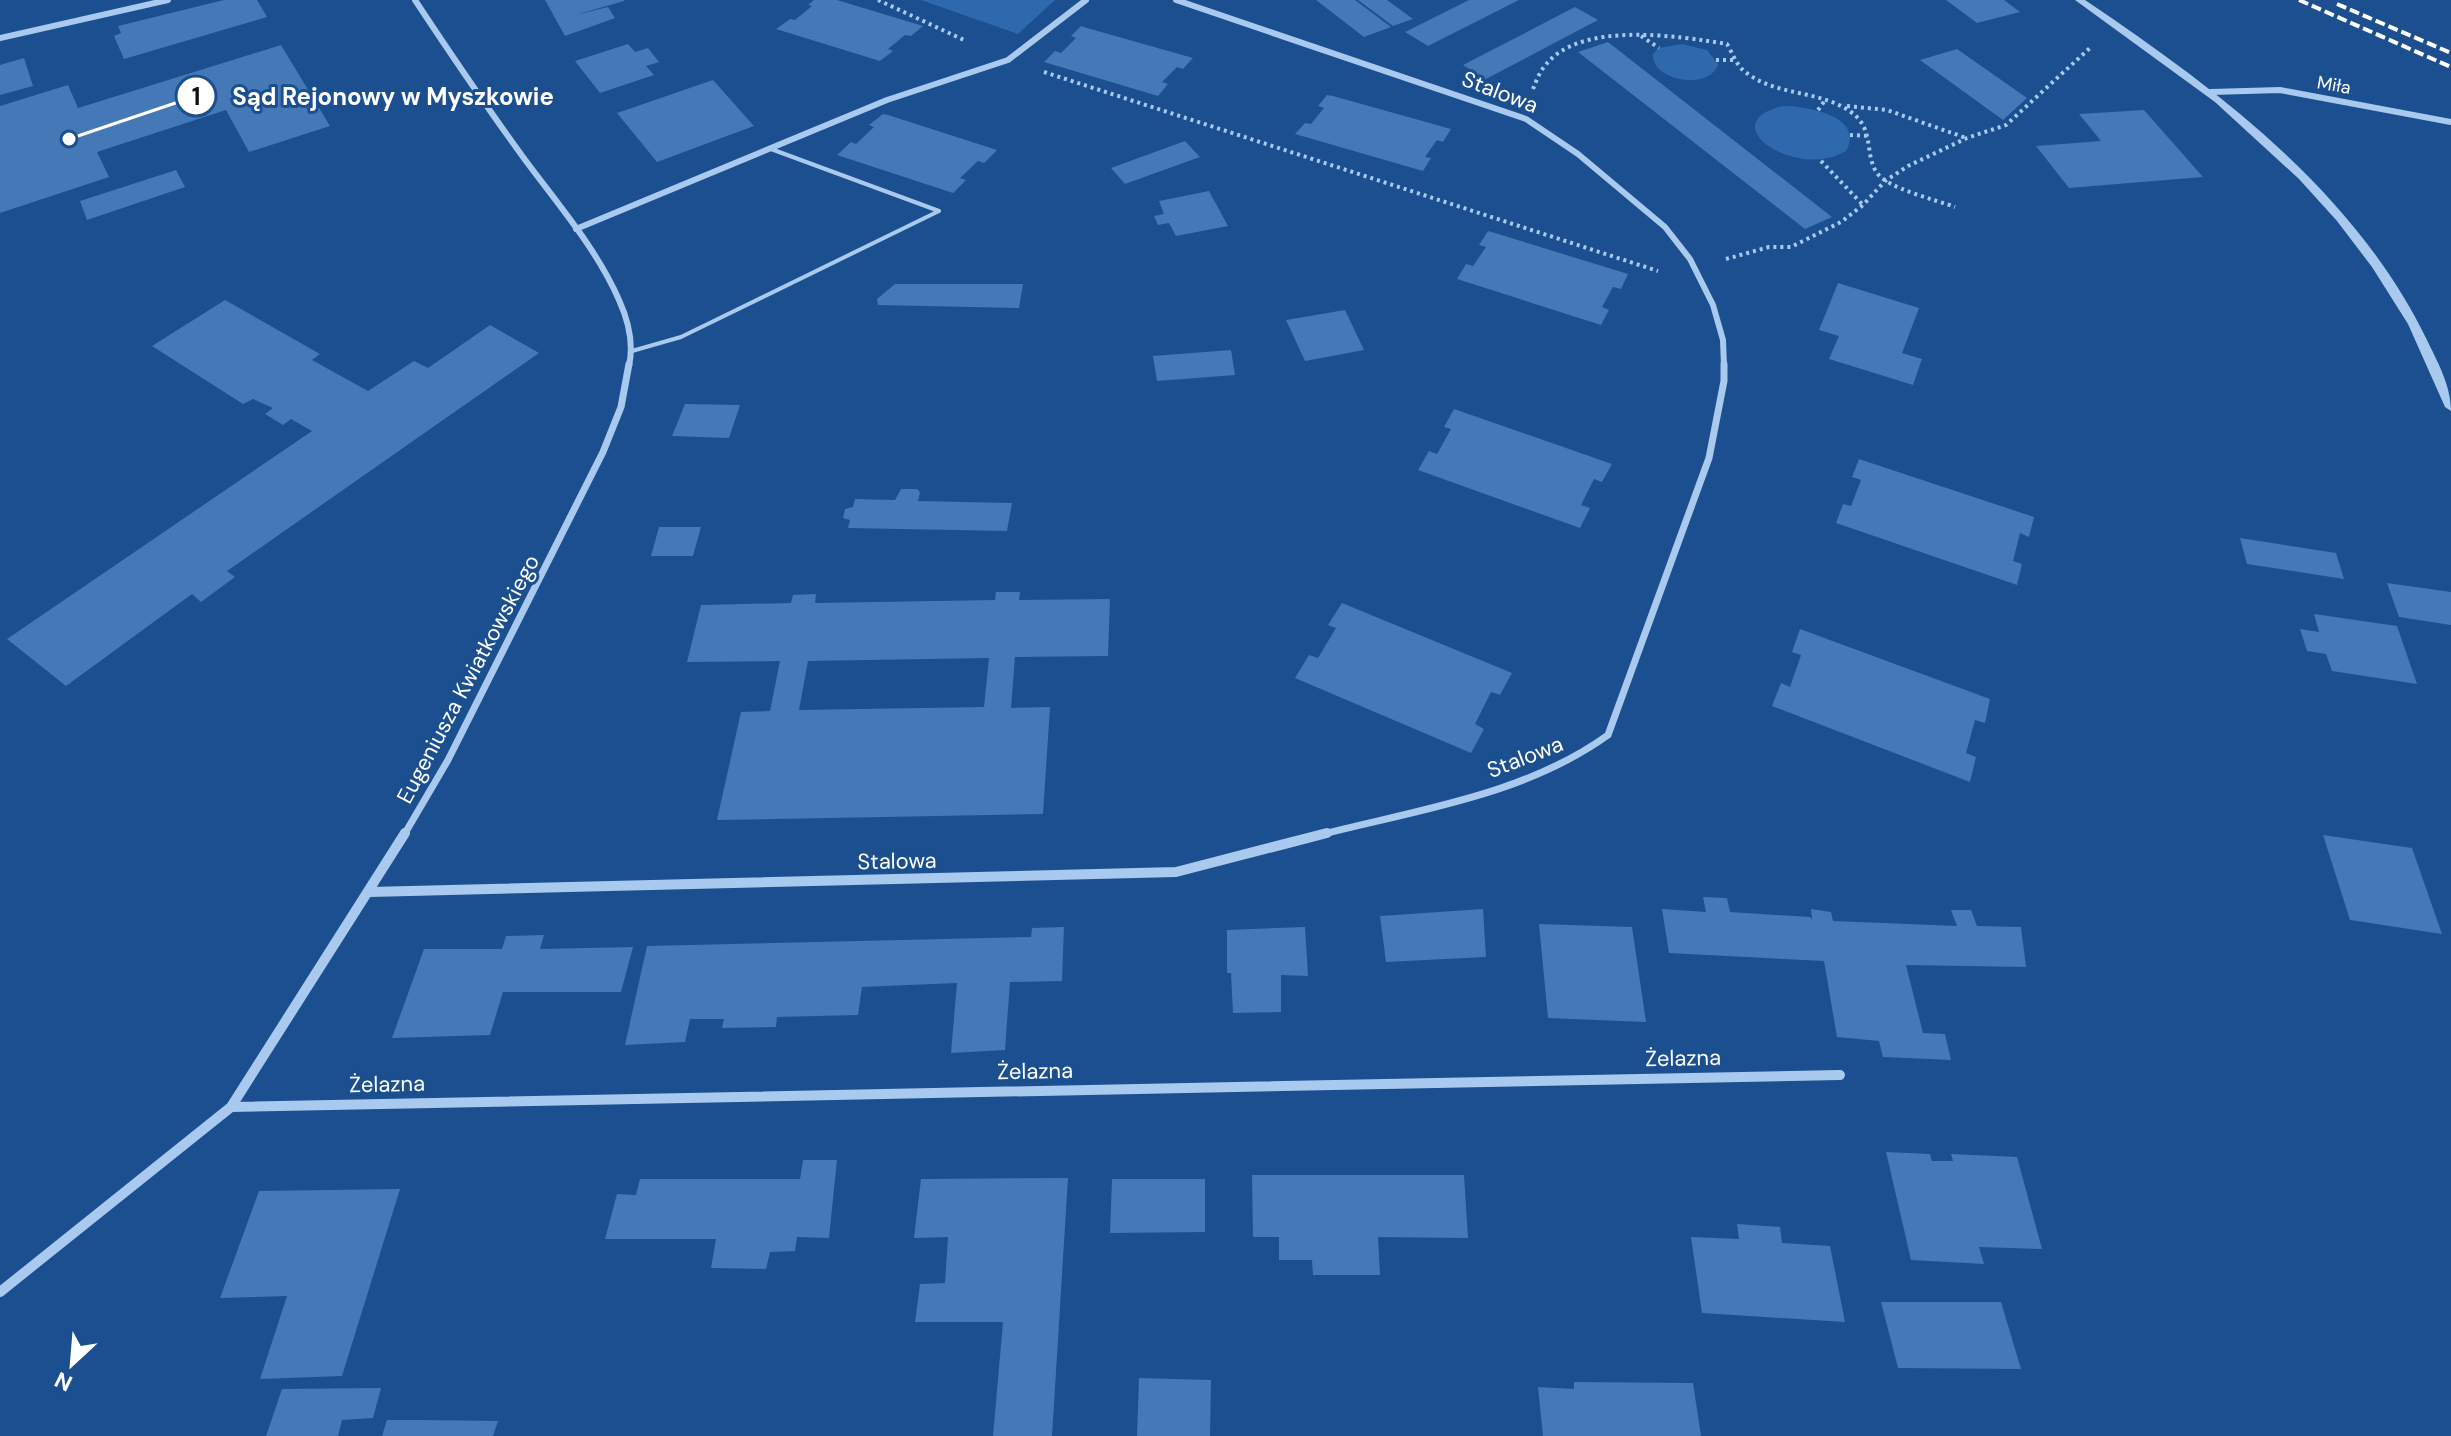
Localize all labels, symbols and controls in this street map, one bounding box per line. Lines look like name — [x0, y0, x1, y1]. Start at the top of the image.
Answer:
street label: Stalowa — [1458, 64, 1542, 120]
street label: Miła — [2315, 70, 2353, 100]
callout: Sąd Rejonowy w Myszkowie — [176, 72, 570, 120]
text: 1 — [192, 81, 200, 112]
text: Sąd Rejonowy w Myszkowie — [232, 81, 554, 112]
street label: Eugeniusza Kwiatkowskiego — [390, 550, 546, 808]
street label: Stalowa — [1483, 729, 1567, 785]
street label: Stalowa — [857, 846, 937, 876]
street label: Żelazna — [1645, 1043, 1721, 1073]
street label: Żelazna — [997, 1056, 1073, 1086]
street label: Żelazna — [349, 1069, 425, 1099]
north arrow — [32, 1324, 112, 1404]
text: N — [50, 1365, 77, 1398]

